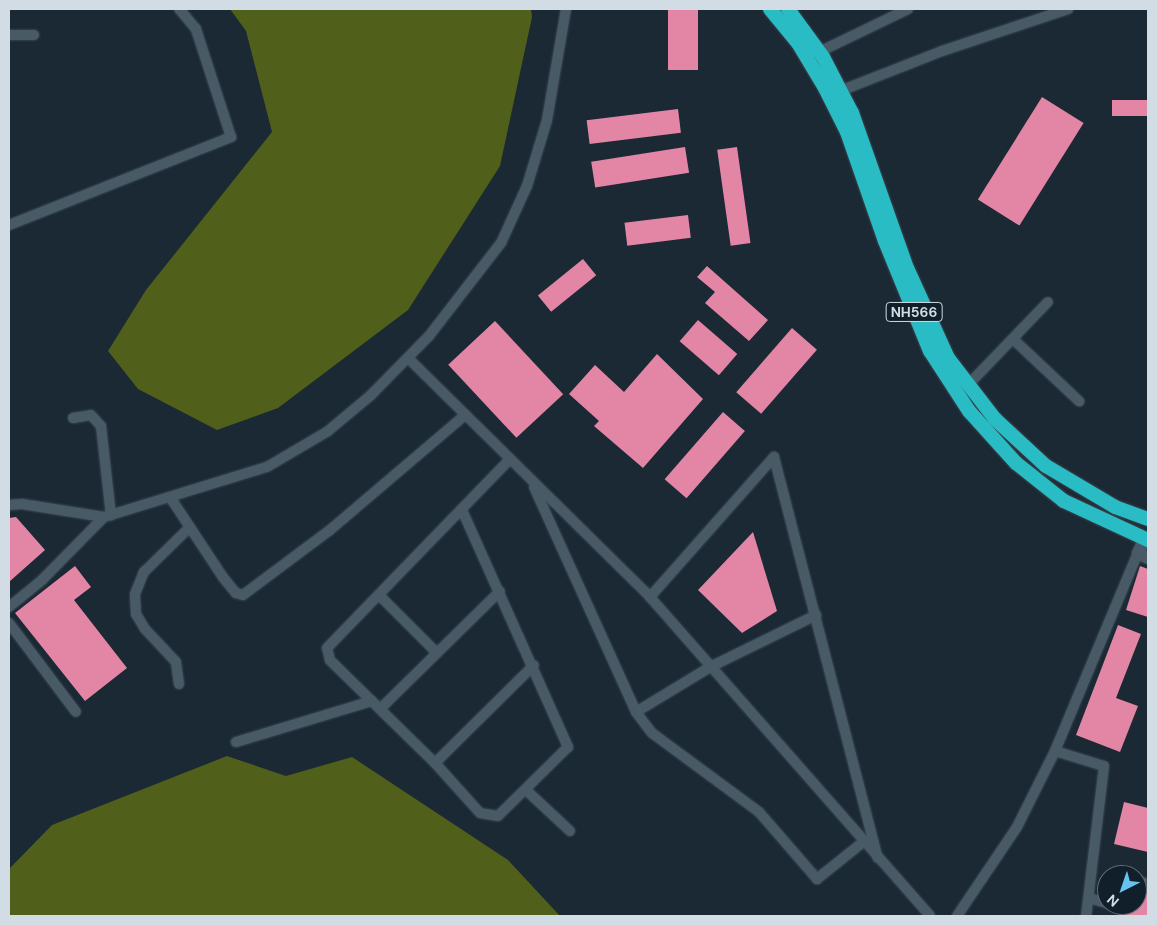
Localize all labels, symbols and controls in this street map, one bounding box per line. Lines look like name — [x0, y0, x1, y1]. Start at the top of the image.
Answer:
road number: NH566 — [885, 300, 943, 324]
north arrow — [1097, 865, 1147, 915]
text: N — [1103, 890, 1123, 911]

